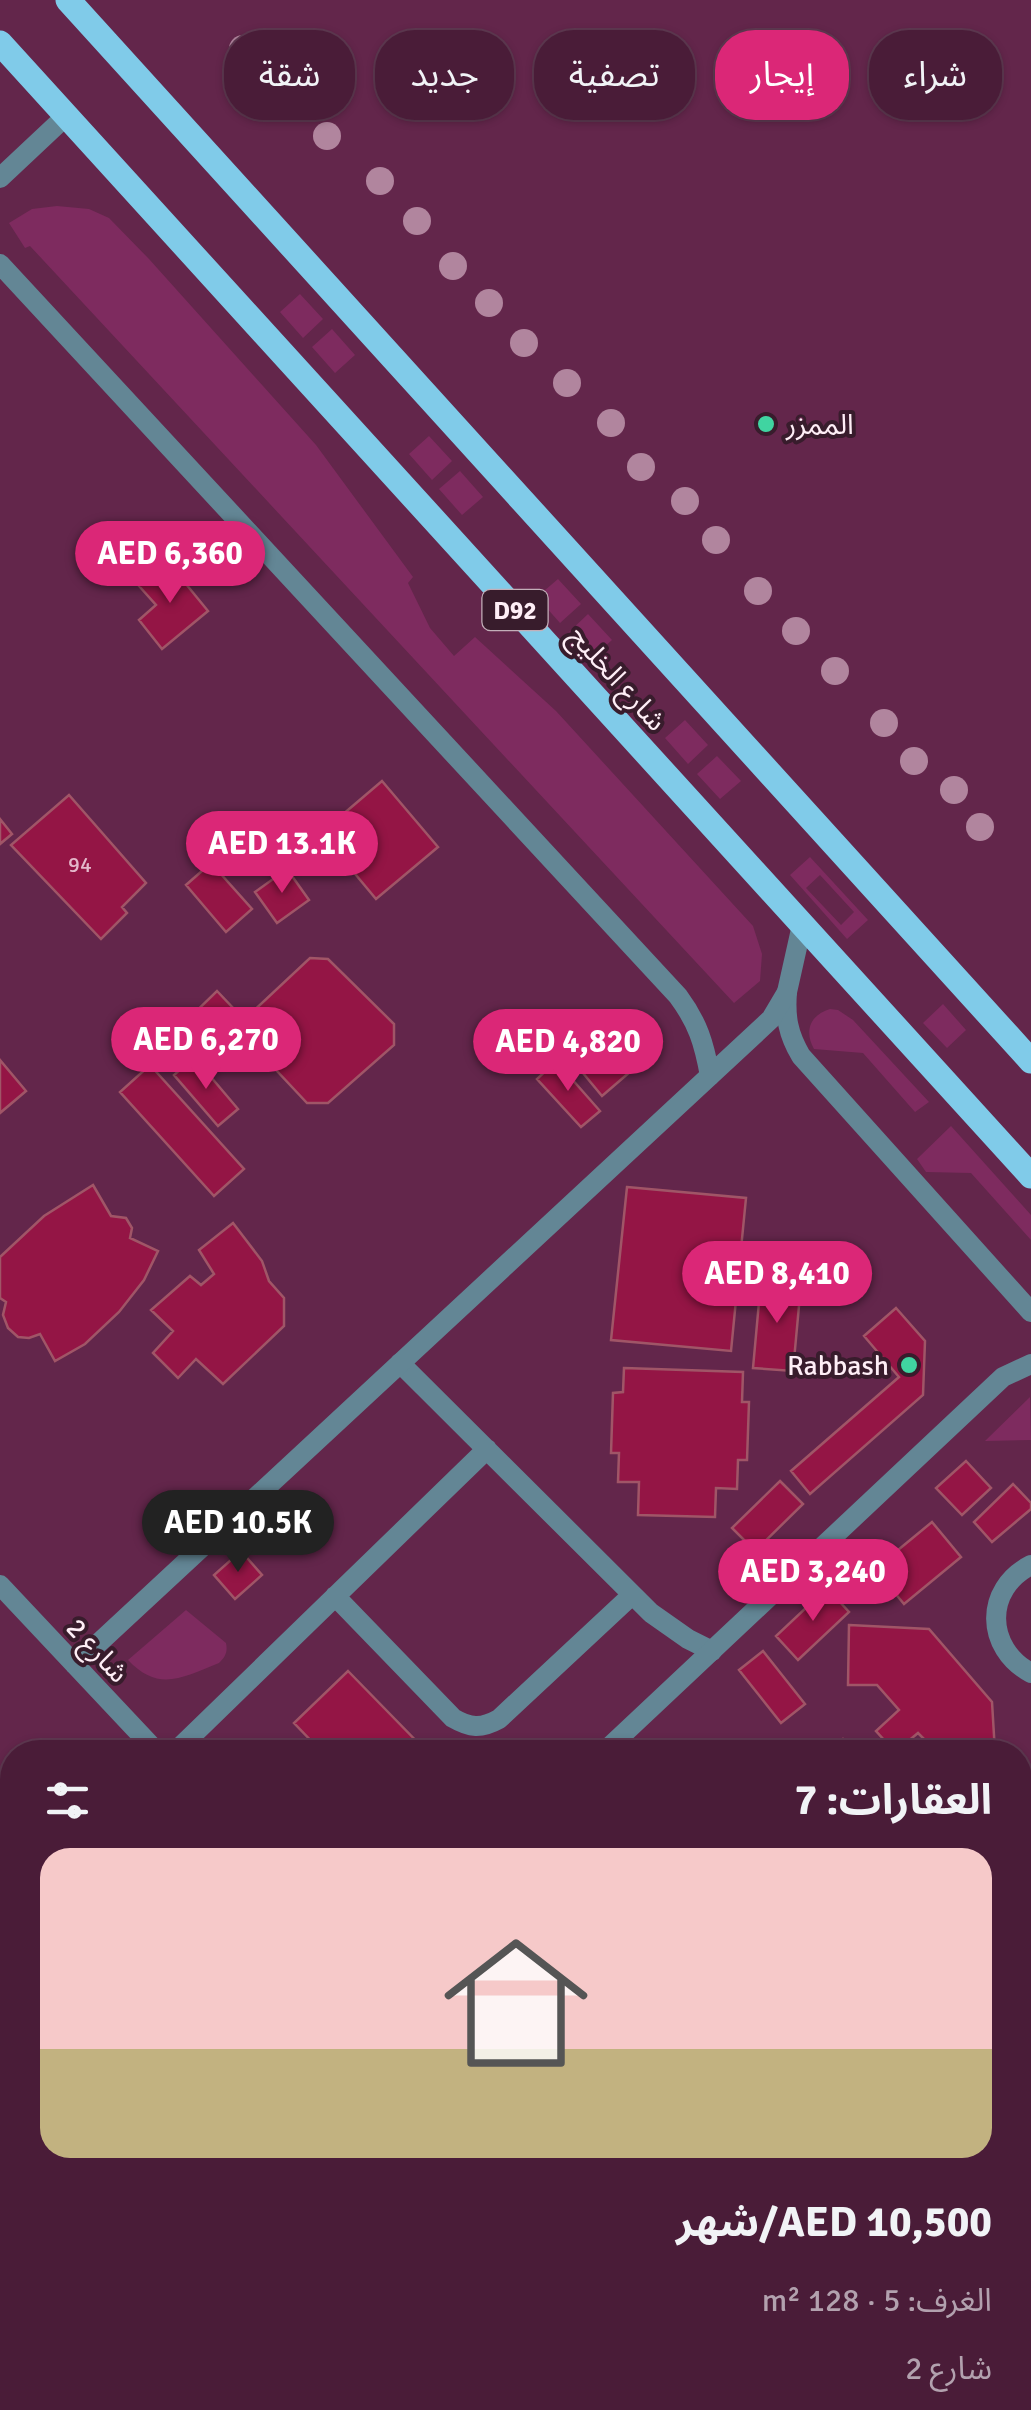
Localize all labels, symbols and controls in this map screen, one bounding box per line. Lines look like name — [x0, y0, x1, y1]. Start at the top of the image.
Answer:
chip: شقة — [224, 30, 355, 120]
chip: جديد — [375, 30, 514, 120]
chip: تصفية — [534, 30, 695, 120]
chip: إيجار — [715, 30, 849, 120]
chip: شراء — [869, 30, 1002, 120]
place label: الممزر — [785, 408, 854, 442]
marker: الممزر — [755, 413, 777, 435]
pin: AED 6,360 — [56, 521, 284, 606]
text: AED 6,360 — [97, 534, 243, 573]
road number: D92 — [482, 590, 548, 630]
street label: شارع الخليج — [559, 619, 673, 740]
pin: AED 13.1K — [168, 811, 396, 896]
text: AED 13.1K — [208, 824, 356, 863]
house number: 94 — [68, 851, 92, 878]
pin: AED 6,270 — [92, 1007, 320, 1092]
pin: AED 4,820 — [454, 1009, 682, 1094]
text: AED 6,270 — [133, 1020, 279, 1059]
text: AED 4,820 — [495, 1022, 641, 1061]
pin: AED 8,410 — [663, 1241, 891, 1326]
text: AED 8,410 — [704, 1254, 850, 1293]
place label: Rabbash — [787, 1349, 889, 1383]
marker: Rabbash — [898, 1354, 920, 1376]
pin: AED 10.5K — [124, 1490, 352, 1575]
text: AED 10.5K — [164, 1503, 312, 1542]
pin: AED 3,240 — [699, 1539, 927, 1624]
text: AED 3,240 — [740, 1552, 886, 1591]
street label: شارع 2 — [57, 1611, 136, 1692]
icon: filters — [40, 1773, 95, 1828]
text: العقارات: 7 — [794, 1775, 992, 1826]
icon: home — [426, 1913, 606, 2093]
text: AED 10,500/شهر — [676, 2197, 992, 2248]
text: الغرف: 5 · 128 m² — [762, 2281, 992, 2320]
text: شارع 2 — [905, 2349, 992, 2388]

